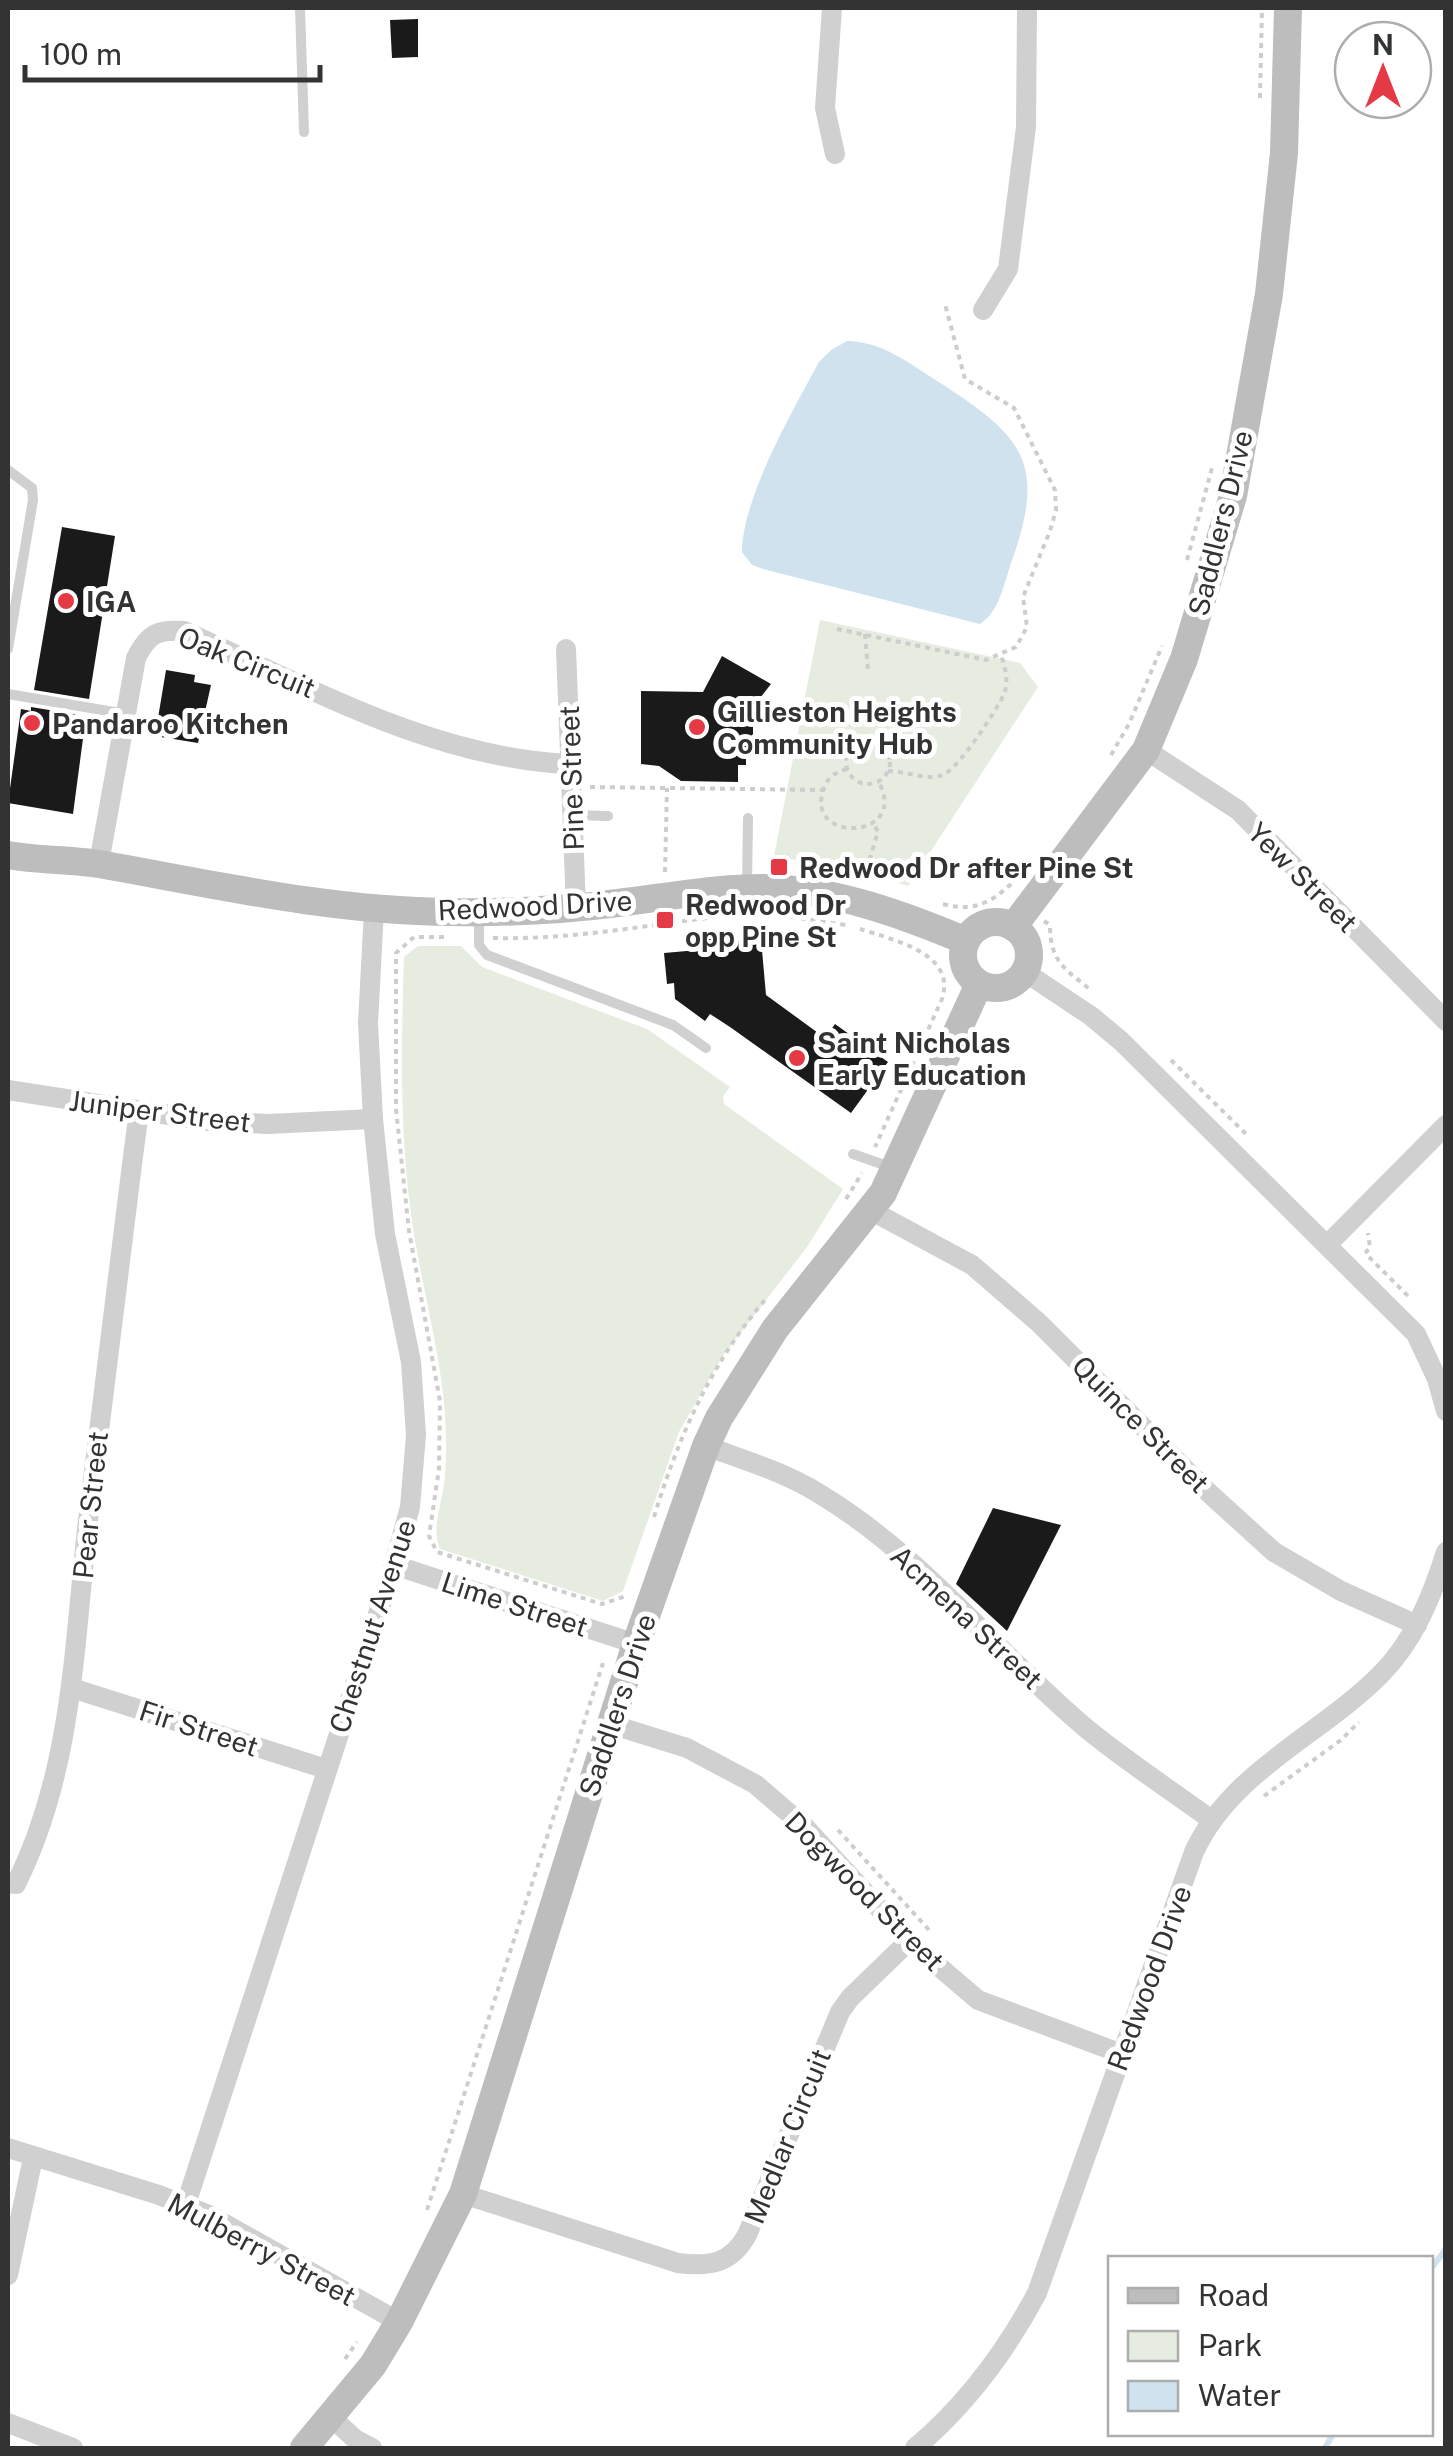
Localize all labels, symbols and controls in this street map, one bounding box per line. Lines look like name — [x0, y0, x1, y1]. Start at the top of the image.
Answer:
scale bar — [25, 20, 320, 82]
north arrow — [1333, 20, 1433, 120]
text: N — [1372, 28, 1394, 61]
text: 100 m — [40, 36, 122, 72]
street label: Saddlers Drive — [1181, 427, 1259, 619]
place label: IGA — [86, 585, 136, 618]
marker: IGA — [55, 590, 77, 612]
street label: Oak Circuit — [174, 620, 320, 704]
place label: Gillieston Heights Community Hub — [717, 695, 957, 760]
street label: Pine Street — [552, 705, 590, 851]
place label: Pandaroo Kitchen — [52, 707, 289, 740]
marker: Pandaroo Kitchen — [21, 712, 43, 734]
marker: Gillieston Heights Community Hub — [686, 716, 708, 738]
street label: Yew Street — [1241, 815, 1365, 939]
place label: Redwood Dr after Pine St — [799, 851, 1133, 884]
marker: Redwood Dr after Pine St — [768, 856, 790, 878]
street label: Redwood Drive — [437, 883, 633, 927]
place label: Redwood Dr opp Pine St — [685, 888, 846, 953]
marker: Redwood Dr opp Pine St — [654, 909, 676, 931]
place label: Saint Nicholas Early Education — [817, 1026, 1026, 1091]
marker: Saint Nicholas Early Education — [786, 1047, 808, 1069]
street label: Juniper Street — [67, 1083, 253, 1139]
street label: Quince Street — [1066, 1349, 1216, 1499]
street label: Pear Street — [66, 1430, 114, 1580]
street label: Chestnut Avenue — [322, 1515, 422, 1737]
street label: Acmena Street — [885, 1539, 1049, 1695]
street label: Lime Street — [438, 1565, 592, 1643]
street label: Saddlers Drive — [572, 1609, 662, 1801]
street label: Fir Street — [135, 1693, 263, 1763]
street label: Dogwood Street — [779, 1805, 951, 1977]
street label: Redwood Drive — [1100, 1881, 1198, 2075]
street label: Medlar Circuit — [737, 2044, 837, 2228]
street label: Mulberry Street — [162, 2186, 362, 2312]
legend — [1108, 2256, 1433, 2436]
text: Road — [1198, 2277, 1269, 2313]
text: Park — [1198, 2327, 1262, 2363]
text: Water — [1198, 2377, 1281, 2413]

